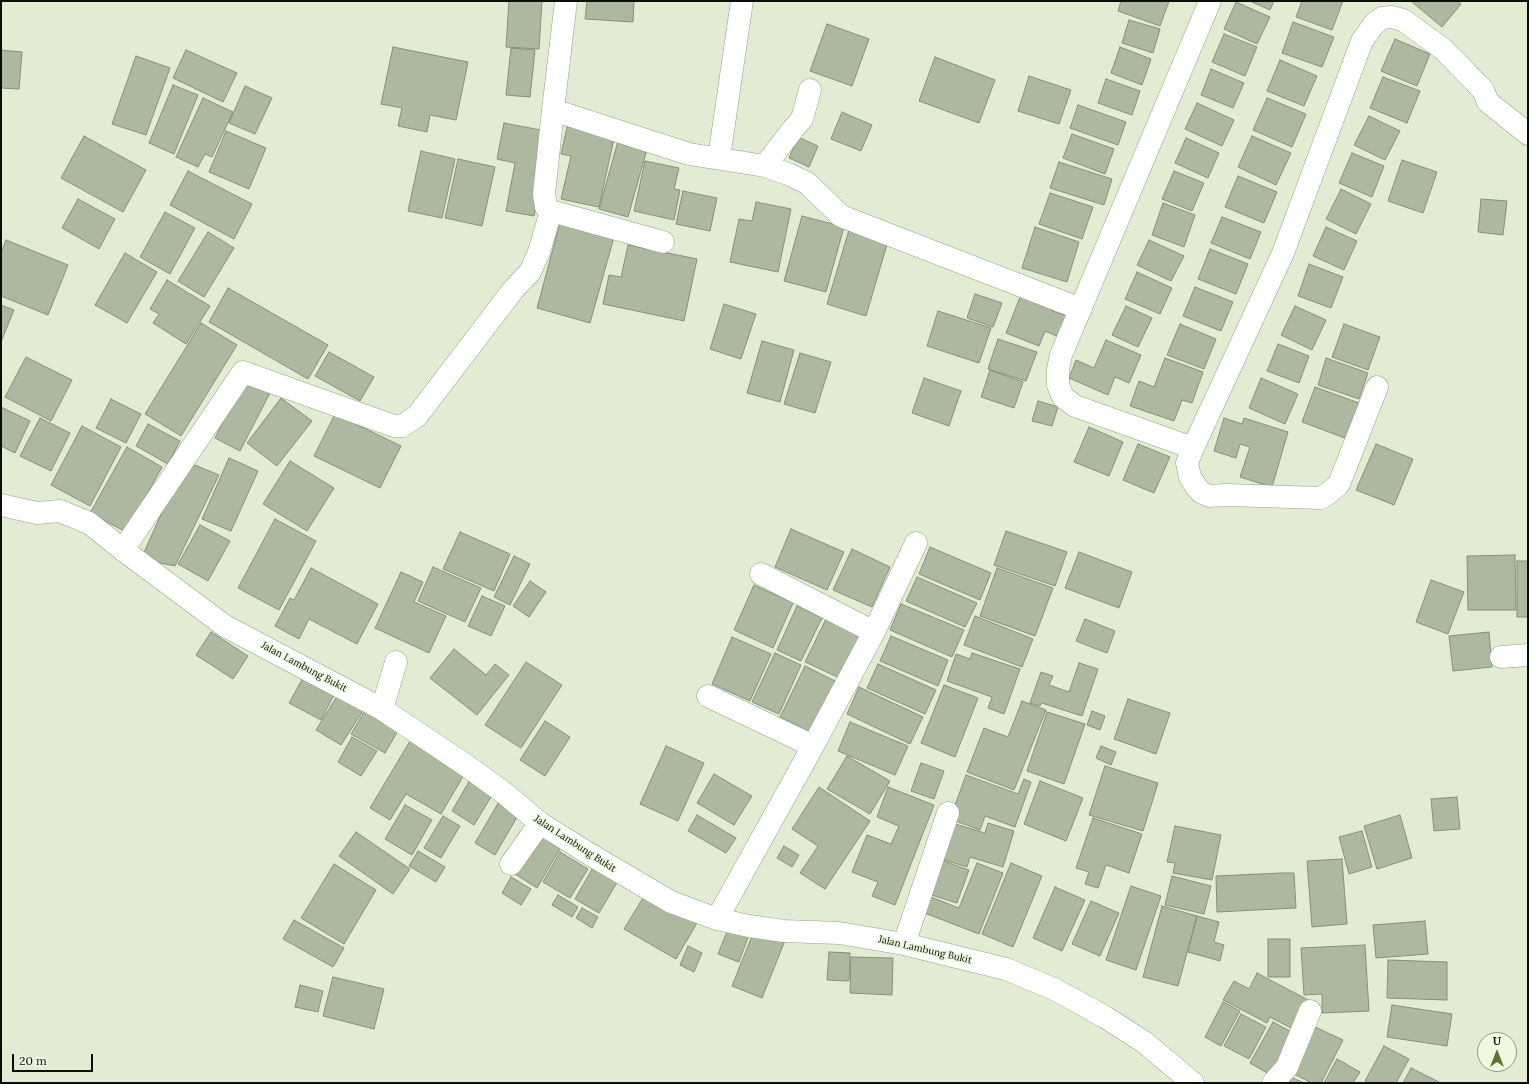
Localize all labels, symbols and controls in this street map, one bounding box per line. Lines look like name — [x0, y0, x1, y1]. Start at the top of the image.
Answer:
street label: Jalan Lambung Bukit — [259, 639, 349, 695]
street label: Jalan Lambung Bukit — [532, 813, 618, 875]
street label: Jalan Lambung Bukit — [877, 933, 973, 967]
north arrow — [1477, 1032, 1517, 1072]
text: U — [1493, 1034, 1501, 1048]
scale bar — [14, 1046, 95, 1072]
text: 20 m — [19, 1053, 47, 1068]

